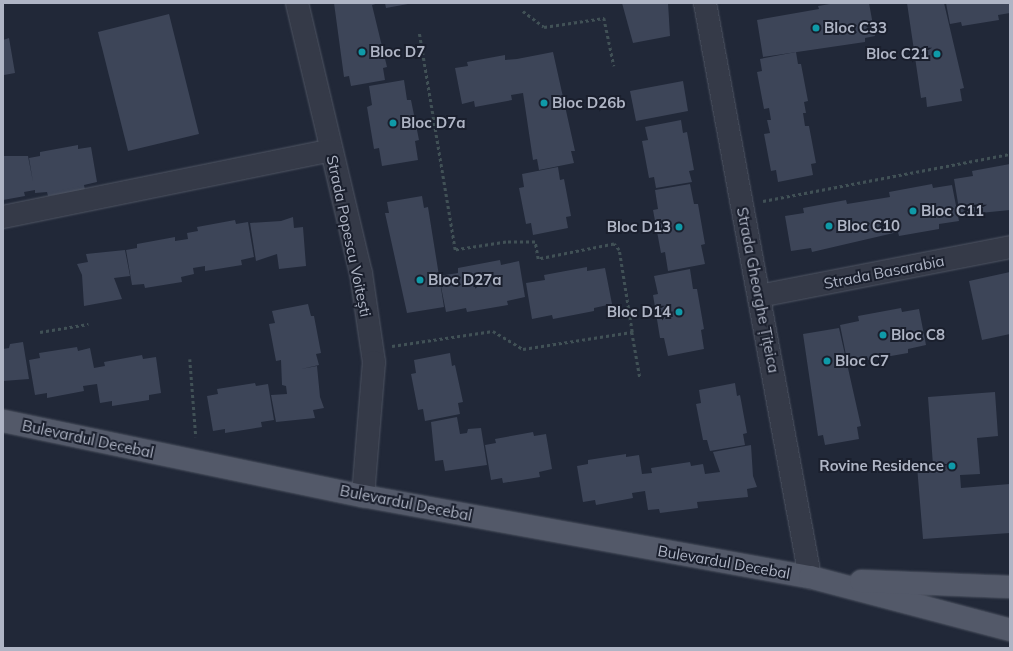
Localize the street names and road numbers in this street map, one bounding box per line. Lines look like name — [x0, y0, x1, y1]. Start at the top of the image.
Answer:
street label: Strada Popescu Voitești — [323, 154, 375, 318]
street label: Strada Gheorghe Țițeica — [733, 206, 783, 374]
street label: Strada Basarabia — [822, 251, 946, 293]
street label: Bulevardul Decebal — [21, 416, 155, 462]
street label: Bulevardul Decebal — [338, 481, 474, 525]
street label: Bulevardul Decebal — [656, 541, 792, 583]

